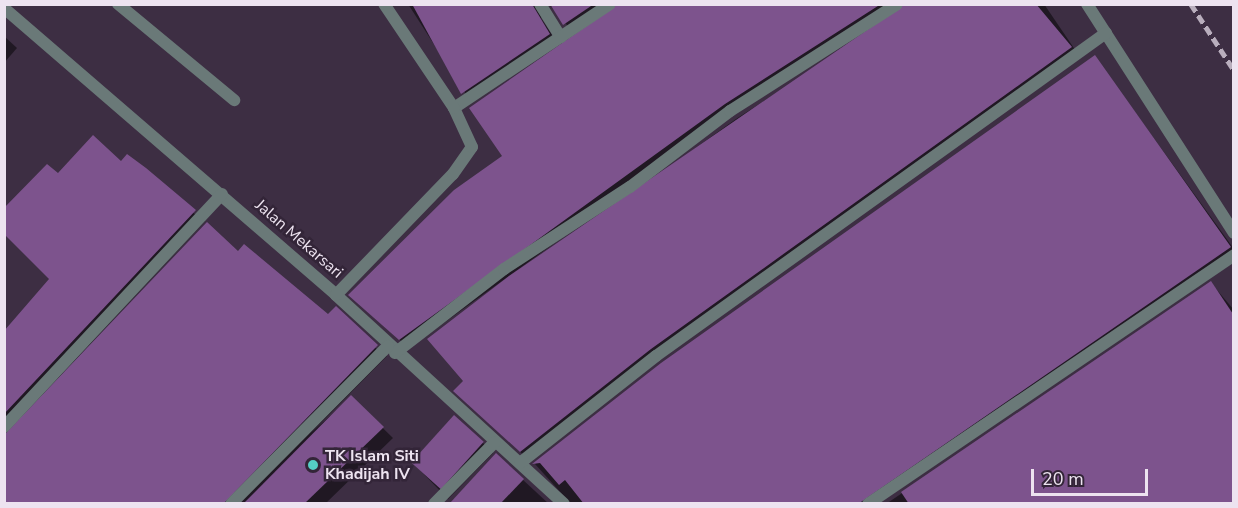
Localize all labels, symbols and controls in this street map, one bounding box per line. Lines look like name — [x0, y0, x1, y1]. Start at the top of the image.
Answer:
street label: Jalan Mekarsari — [251, 196, 347, 282]
place label: TK Islam Siti Khadijah IV — [325, 446, 419, 484]
scale bar — [1034, 457, 1151, 495]
marker: TK Islam Siti Khadijah IV — [306, 458, 320, 472]
text: 20 m — [1042, 467, 1084, 491]

